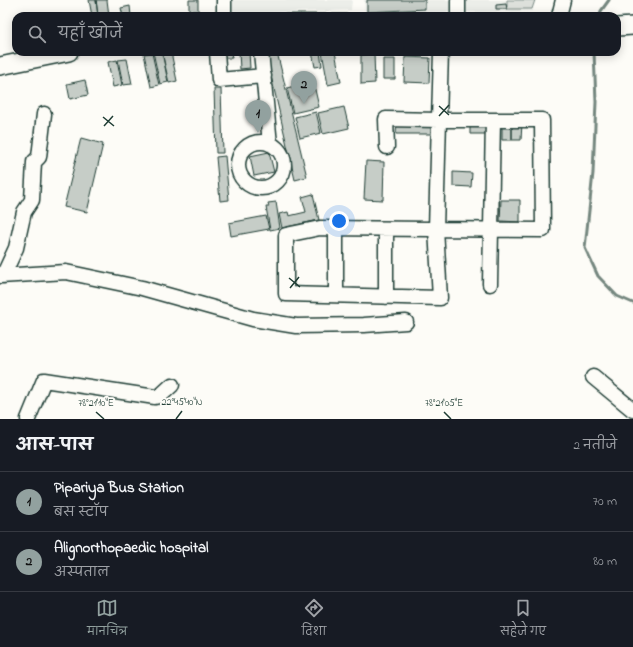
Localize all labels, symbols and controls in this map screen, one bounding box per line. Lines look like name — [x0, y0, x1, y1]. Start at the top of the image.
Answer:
search box — [12, 12, 621, 56]
icon: search — [26, 23, 48, 45]
text: यहाँ खोजें — [58, 23, 122, 45]
pin: 2 — [291, 71, 317, 104]
pin: 1 — [245, 100, 271, 133]
your location — [329, 211, 349, 231]
text: 22°45'40"N — [161, 395, 203, 410]
text: 78°21'10"E — [78, 396, 114, 411]
text: 78°21'05"E — [425, 396, 463, 411]
text: आस-पास — [16, 433, 93, 458]
text: 2 नतीजे — [574, 436, 617, 455]
text: Pipariya Bus Station — [54, 477, 184, 499]
text: 1 — [27, 492, 31, 511]
text: 70 m — [593, 492, 617, 511]
text: बस स्टॉप — [54, 503, 108, 522]
text: Alignorthopaedic hospital — [54, 537, 209, 559]
text: 2 — [26, 552, 32, 571]
text: 80 m — [593, 552, 617, 571]
text: अस्पताल — [54, 563, 109, 582]
tab: मानचित्र — [87, 597, 127, 643]
tab: दिशा — [301, 597, 326, 643]
tab: सहेजे गए — [500, 597, 546, 643]

